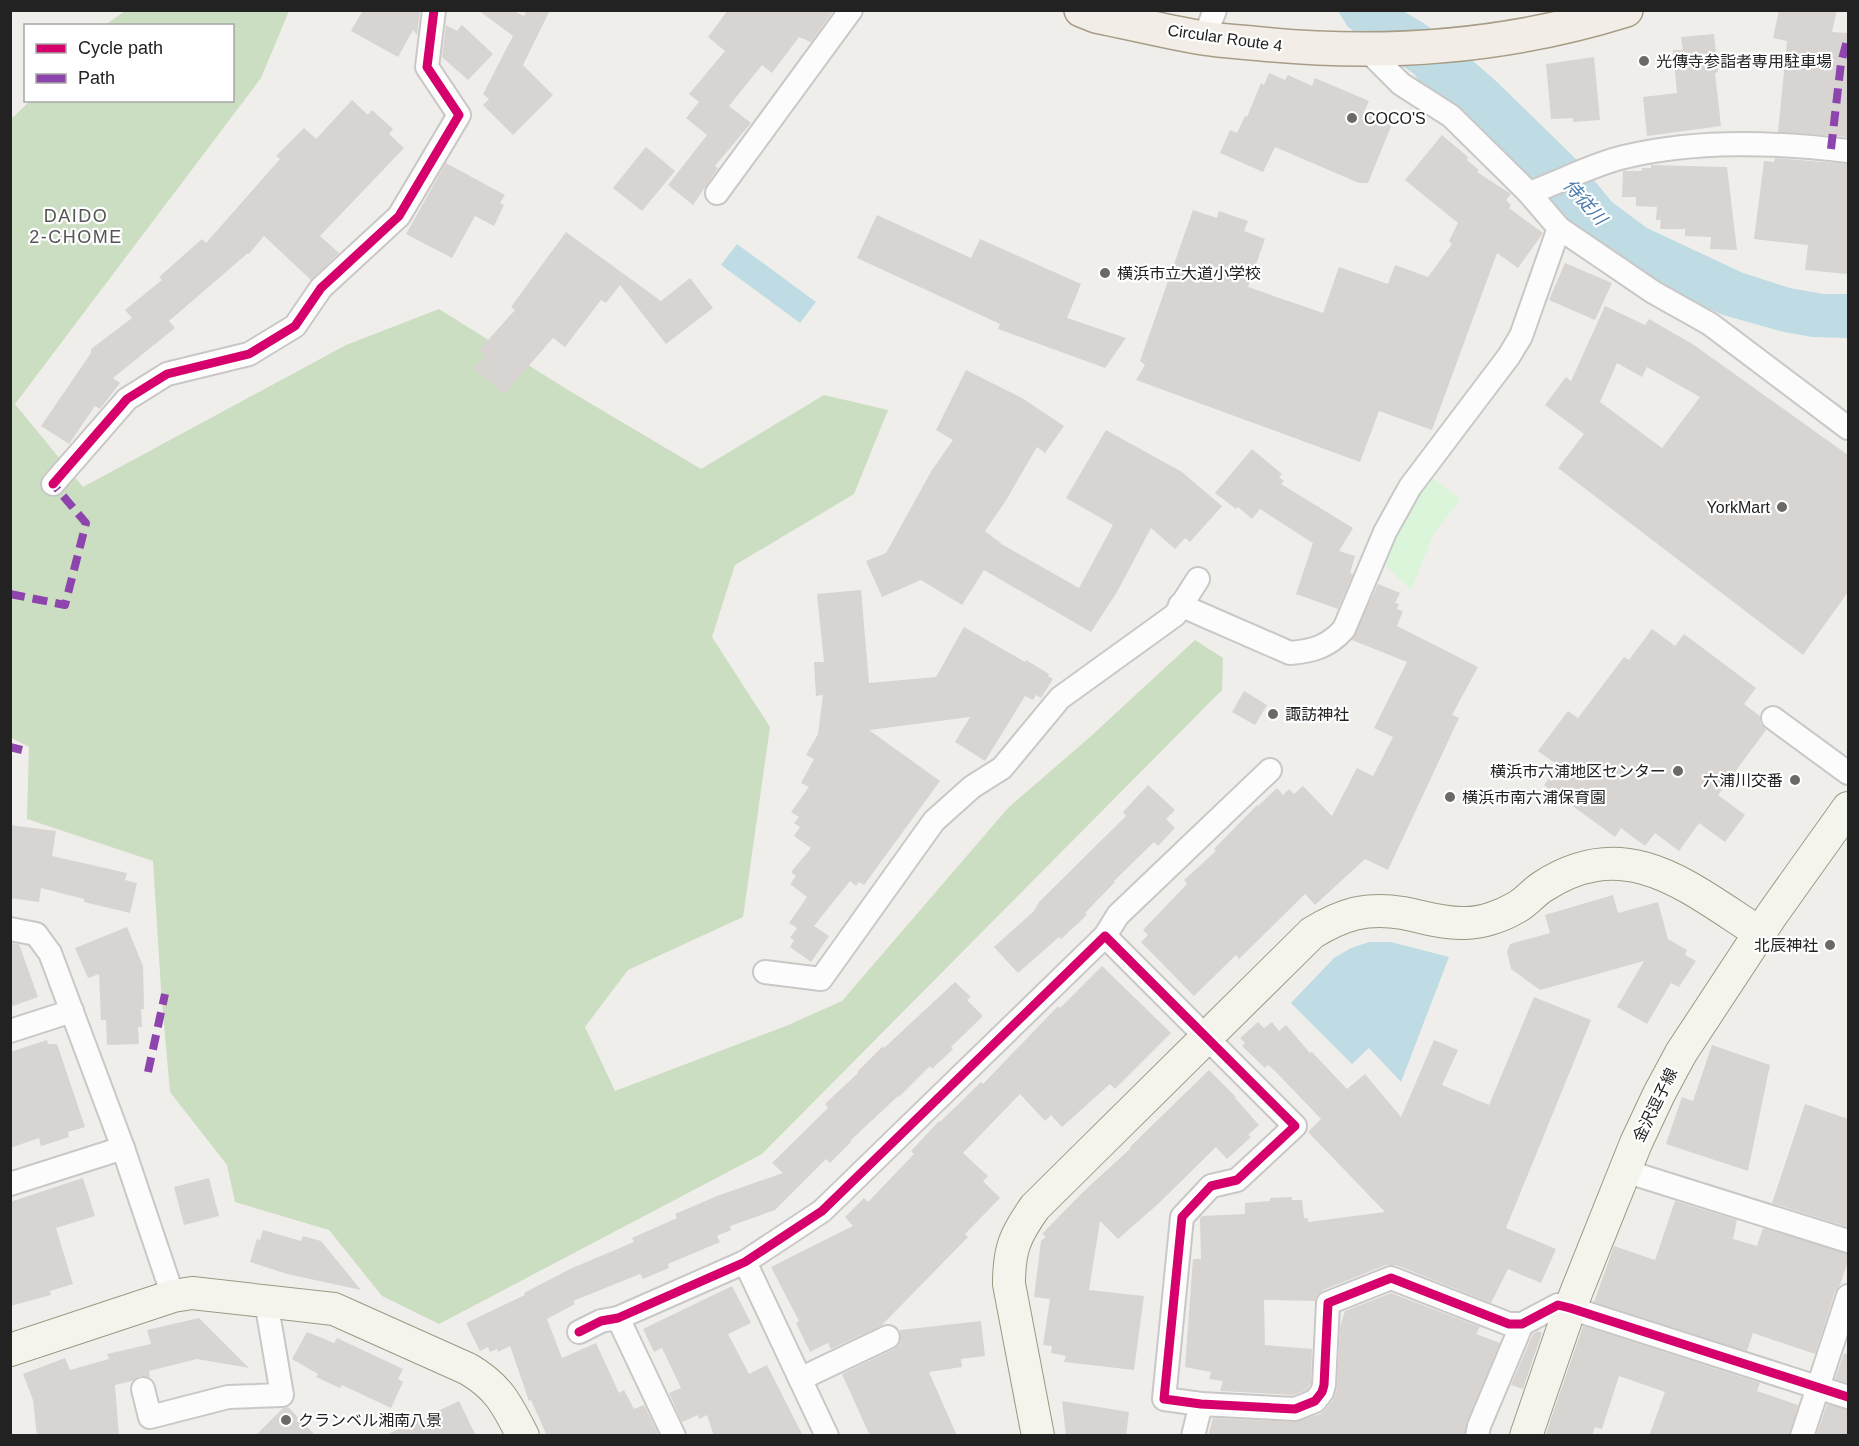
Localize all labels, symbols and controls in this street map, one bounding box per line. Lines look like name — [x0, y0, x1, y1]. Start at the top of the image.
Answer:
street label: Circular Route 4 — [1167, 22, 1284, 54]
legend — [24, 24, 234, 102]
text: Cycle path — [78, 38, 163, 58]
place label: 光傳寺参詣者専用駐車場 — [1656, 53, 1832, 70]
marker: 光傳寺参詣者専用駐車場 — [1637, 54, 1651, 68]
text: Path — [78, 68, 115, 88]
place label: COCO'S — [1364, 110, 1426, 127]
marker: COCO'S — [1345, 111, 1359, 125]
water label: 侍従川 — [1560, 175, 1612, 230]
district label: DAIDO 2-CHOME — [29, 206, 123, 247]
place label: 横浜市立大道小学校 — [1117, 265, 1261, 282]
marker: 横浜市立大道小学校 — [1098, 266, 1112, 280]
place label: YorkMart — [1707, 499, 1771, 516]
marker: YorkMart — [1775, 500, 1789, 514]
place label: 諏訪神社 — [1285, 706, 1349, 723]
marker: 諏訪神社 — [1266, 707, 1280, 721]
place label: 横浜市六浦地区センター — [1490, 763, 1666, 780]
marker: 横浜市六浦地区センター — [1671, 764, 1685, 778]
place label: 六浦川交番 — [1703, 772, 1783, 789]
marker: 六浦川交番 — [1788, 773, 1802, 787]
place label: 横浜市南六浦保育園 — [1462, 789, 1606, 806]
marker: 横浜市南六浦保育園 — [1443, 790, 1457, 804]
place label: 北辰神社 — [1754, 937, 1818, 954]
marker: 北辰神社 — [1823, 938, 1837, 952]
street label: 金沢逗子線 — [1630, 1065, 1680, 1145]
place label: クランベル湘南八景 — [298, 1412, 442, 1429]
marker: クランベル湘南八景 — [279, 1413, 293, 1427]

